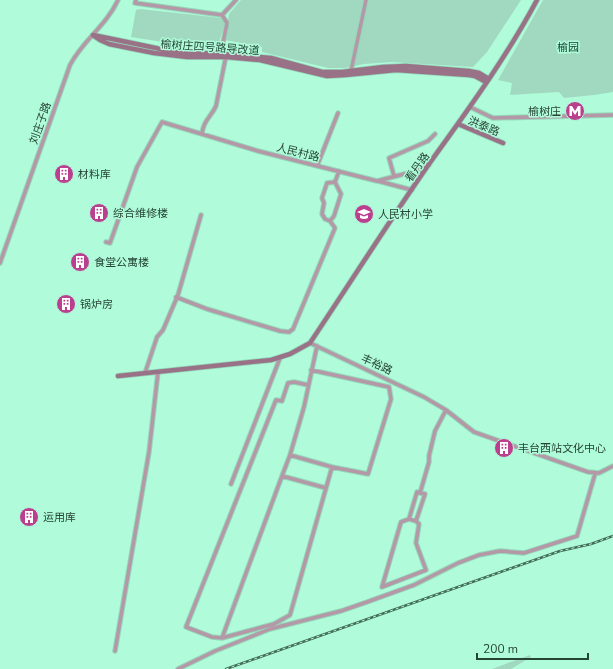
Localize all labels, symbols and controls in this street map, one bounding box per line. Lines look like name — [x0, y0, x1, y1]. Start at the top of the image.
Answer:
street label: 榆树庄四号路导改道 — [160, 37, 260, 58]
park label: 榆园 — [557, 40, 579, 55]
street label: 刘庄子路 — [26, 100, 55, 146]
metro station icon: 榆树庄 — [564, 100, 586, 122]
place label: 榆树庄 — [528, 104, 561, 119]
street label: 洪泰路 — [466, 113, 502, 140]
street label: 人民村路 — [275, 140, 321, 165]
street label: 看丹路 — [402, 149, 433, 185]
building icon: 材料库 — [53, 163, 75, 185]
place label: 材料库 — [78, 167, 111, 182]
building icon: 综合维修楼 — [88, 202, 110, 224]
school or university icon: 人民村小学 — [353, 203, 375, 225]
place label: 综合维修楼 — [113, 206, 168, 221]
place label: 人民村小学 — [378, 207, 433, 222]
building icon: 食堂公寓楼 — [69, 251, 91, 273]
place label: 食堂公寓楼 — [94, 255, 149, 270]
building icon: 锅炉房 — [55, 293, 77, 315]
place label: 锅炉房 — [80, 297, 113, 312]
street label: 丰裕路 — [359, 351, 395, 378]
building icon: 丰台西站文化中心 — [493, 437, 515, 459]
place label: 丰台西站文化中心 — [518, 441, 606, 456]
building icon: 运用库 — [18, 506, 40, 528]
place label: 运用库 — [43, 510, 76, 525]
scale bar — [477, 635, 588, 661]
text: 200 m — [483, 641, 518, 657]

